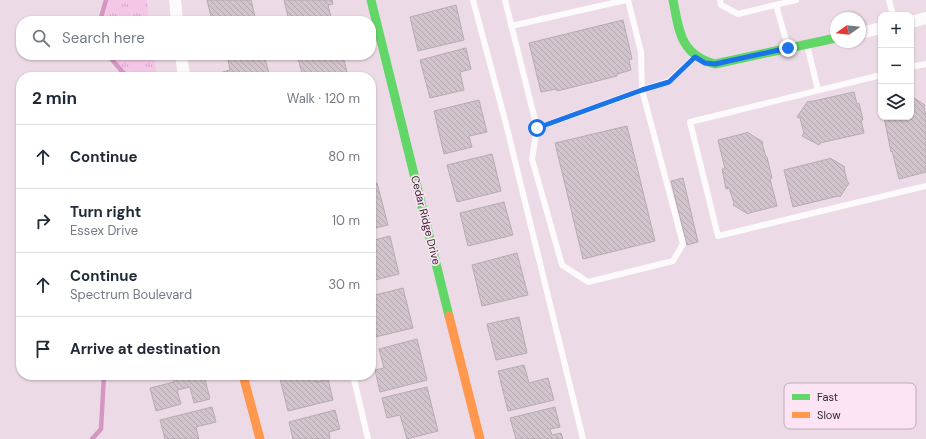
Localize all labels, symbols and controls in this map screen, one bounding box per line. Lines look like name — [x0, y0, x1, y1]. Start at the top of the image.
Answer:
north arrow — [830, 12, 866, 48]
map controls — [878, 12, 914, 120]
button: + — [878, 12, 914, 48]
search box — [16, 16, 376, 60]
icon: search — [30, 27, 52, 49]
text: Search here — [62, 28, 145, 48]
route end — [779, 39, 797, 57]
button: − — [878, 48, 914, 84]
button: layers — [878, 84, 914, 120]
text: 2 min — [32, 87, 77, 109]
text: Walk · 120 m — [287, 90, 360, 107]
route start — [528, 119, 546, 137]
icon: ahead — [32, 146, 54, 168]
text: Continue — [70, 147, 138, 167]
text: 80 m — [328, 148, 360, 165]
street label: Cedar Ridge Drive — [408, 174, 444, 266]
text: Turn right — [70, 202, 141, 222]
icon: right — [32, 210, 54, 232]
text: 10 m — [332, 212, 360, 229]
text: Essex Drive — [70, 222, 138, 239]
text: Continue — [70, 266, 138, 286]
icon: ahead — [32, 274, 54, 296]
text: 30 m — [328, 276, 360, 293]
text: Spectrum Boulevard — [70, 286, 192, 303]
icon: arrive — [32, 338, 54, 360]
text: Arrive at destination — [70, 339, 221, 359]
legend — [784, 383, 916, 429]
text: Fast — [817, 390, 838, 404]
text: Slow — [817, 408, 841, 422]

